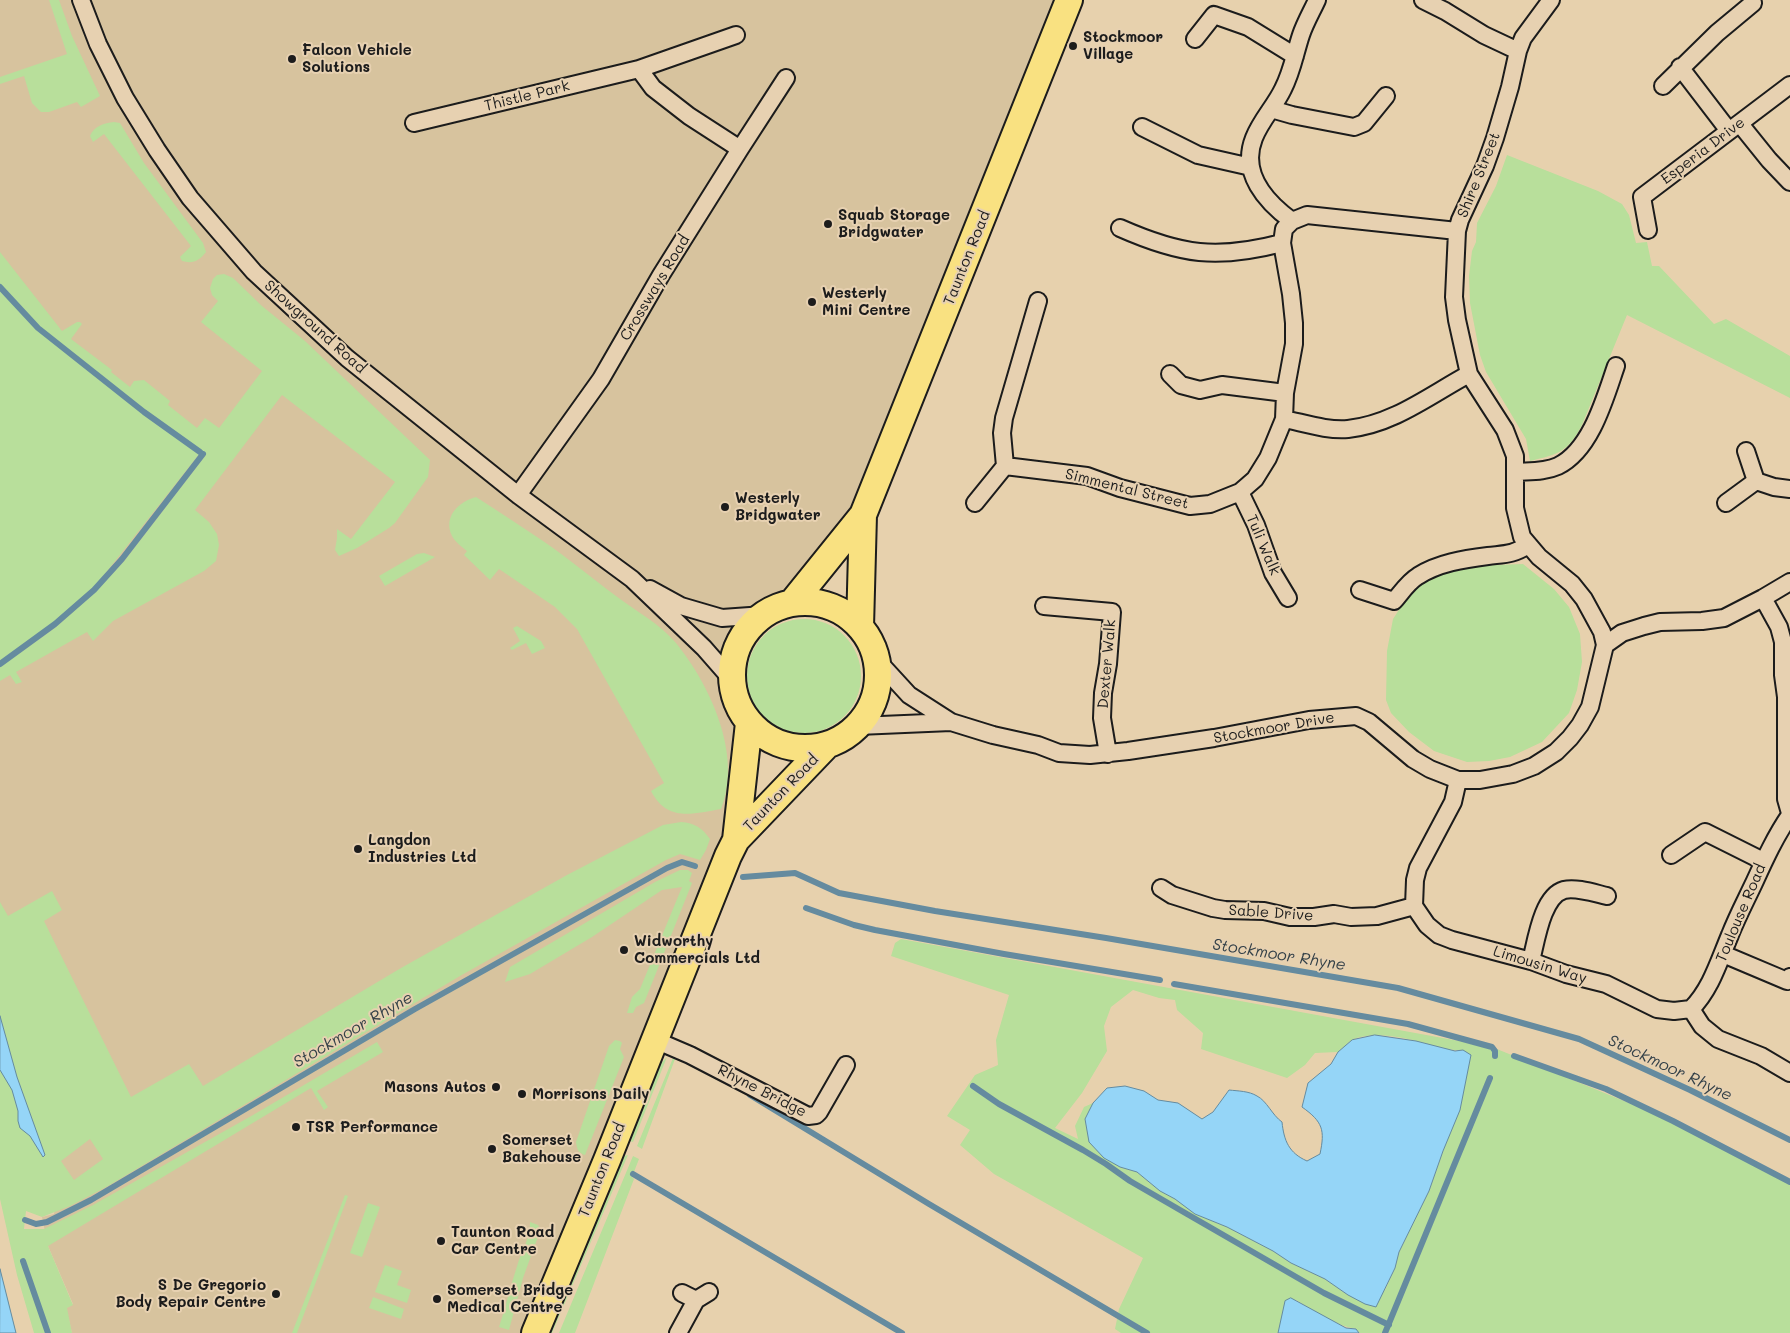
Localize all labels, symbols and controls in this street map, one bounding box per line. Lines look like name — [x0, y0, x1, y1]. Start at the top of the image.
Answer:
place label: Stockmoor Village — [1083, 28, 1163, 63]
marker: Stockmoor Village — [1067, 40, 1079, 52]
place label: Falcon Vehicle Solutions — [302, 41, 412, 76]
marker: Falcon Vehicle Solutions — [286, 53, 298, 65]
street label: Thistle Park — [483, 77, 571, 115]
street label: Esperia Drive — [1658, 114, 1748, 188]
street label: Shire Street — [1454, 130, 1504, 220]
place label: Squab Storage Bridgwater — [838, 206, 950, 241]
street label: Taunton Road — [940, 208, 994, 308]
marker: Squab Storage Bridgwater — [822, 218, 834, 230]
street label: Crossways Road — [616, 232, 694, 344]
street label: Showground Road — [260, 277, 370, 377]
place label: Westerly Mini Centre — [822, 284, 910, 319]
marker: Westerly Mini Centre — [806, 296, 818, 308]
street label: Simmental Street — [1063, 465, 1191, 513]
place label: Westerly Bridgwater — [735, 489, 821, 524]
marker: Westerly Bridgwater — [719, 501, 731, 513]
street label: Tuli Walk — [1242, 512, 1284, 578]
street label: Dexter Walk — [1094, 619, 1120, 709]
street label: Stockmoor Drive — [1212, 709, 1336, 747]
street label: Taunton Road — [740, 751, 822, 835]
place label: Langdon Industries Ltd — [368, 831, 476, 866]
marker: Langdon Industries Ltd — [352, 843, 364, 855]
street label: Toulouse Road — [1712, 861, 1770, 965]
street label: Sable Drive — [1228, 901, 1314, 925]
place label: Widworthy Commercials Ltd — [634, 932, 760, 967]
water label: Stockmoor Rhyne — [1211, 935, 1347, 975]
street label: Limousin Way — [1491, 942, 1589, 988]
marker: Widworthy Commercials Ltd — [618, 944, 630, 956]
water label: Stockmoor Rhyne — [290, 988, 416, 1072]
water label: Stockmoor Rhyne — [1605, 1031, 1735, 1105]
street label: Rhyne Bridge — [715, 1061, 809, 1121]
place label: Masons Autos — [384, 1078, 486, 1096]
marker: Masons Autos — [490, 1081, 502, 1093]
place label: Morrisons Daily — [532, 1085, 649, 1103]
marker: Morrisons Daily — [516, 1088, 528, 1100]
place label: TSR Performance — [306, 1118, 438, 1136]
street label: Taunton Road — [575, 1120, 629, 1220]
marker: TSR Performance — [290, 1121, 302, 1133]
place label: Somerset Bakehouse — [502, 1131, 581, 1166]
marker: Somerset Bakehouse — [486, 1143, 498, 1155]
place label: Taunton Road Car Centre — [451, 1223, 554, 1258]
marker: Taunton Road Car Centre — [435, 1235, 447, 1247]
place label: S De Gregorio Body Repair Centre — [115, 1276, 266, 1311]
place label: Somerset Bridge Medical Centre — [447, 1281, 573, 1316]
marker: S De Gregorio Body Repair Centre — [270, 1288, 282, 1300]
marker: Somerset Bridge Medical Centre — [431, 1293, 443, 1305]

